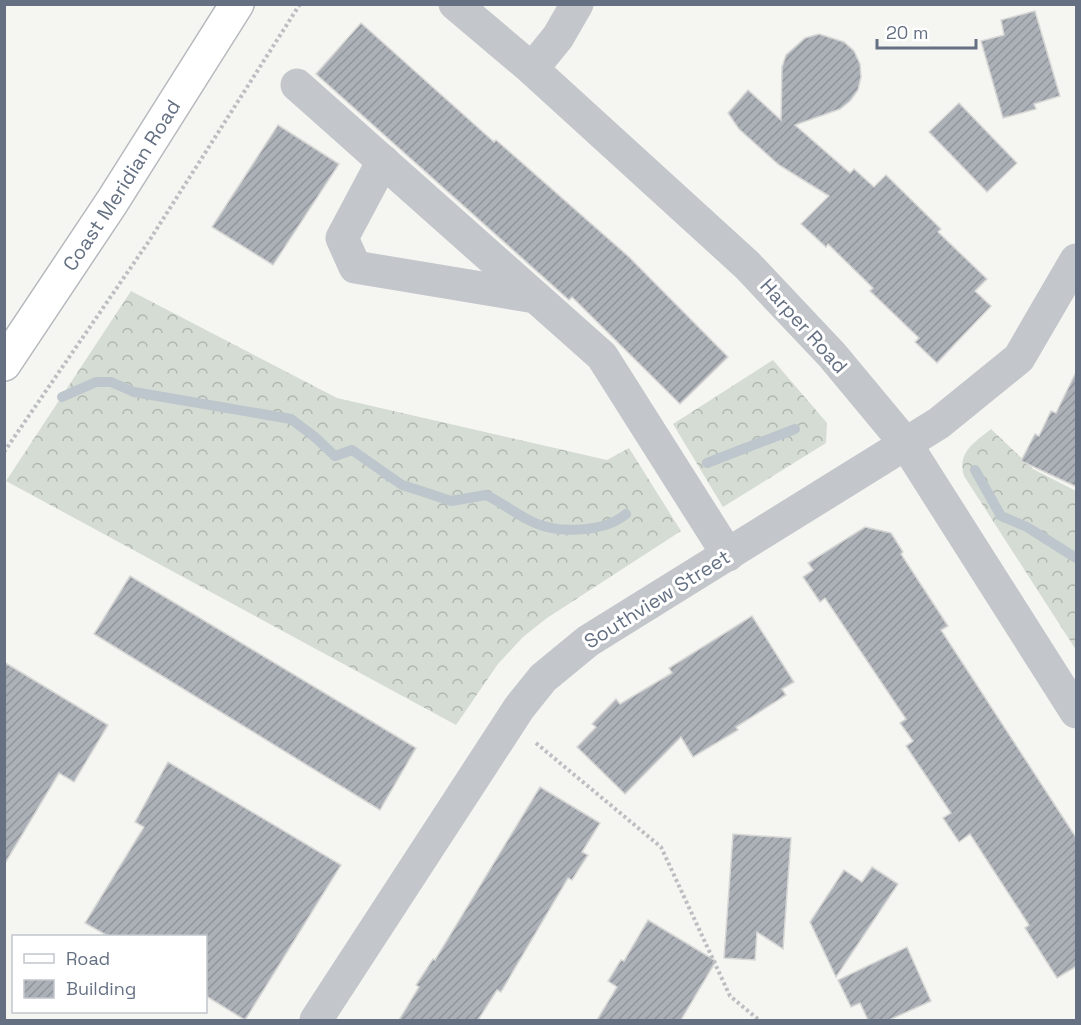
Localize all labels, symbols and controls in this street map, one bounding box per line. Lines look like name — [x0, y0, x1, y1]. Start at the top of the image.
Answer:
scale bar — [877, 12, 976, 50]
text: 20 m — [886, 21, 929, 44]
street label: Coast Meridian Road — [57, 95, 186, 276]
street label: Harper Road — [755, 273, 853, 379]
street label: Southview Street — [579, 544, 735, 654]
legend — [12, 935, 207, 1013]
text: Road — [66, 947, 110, 970]
text: Building — [66, 977, 136, 1000]

